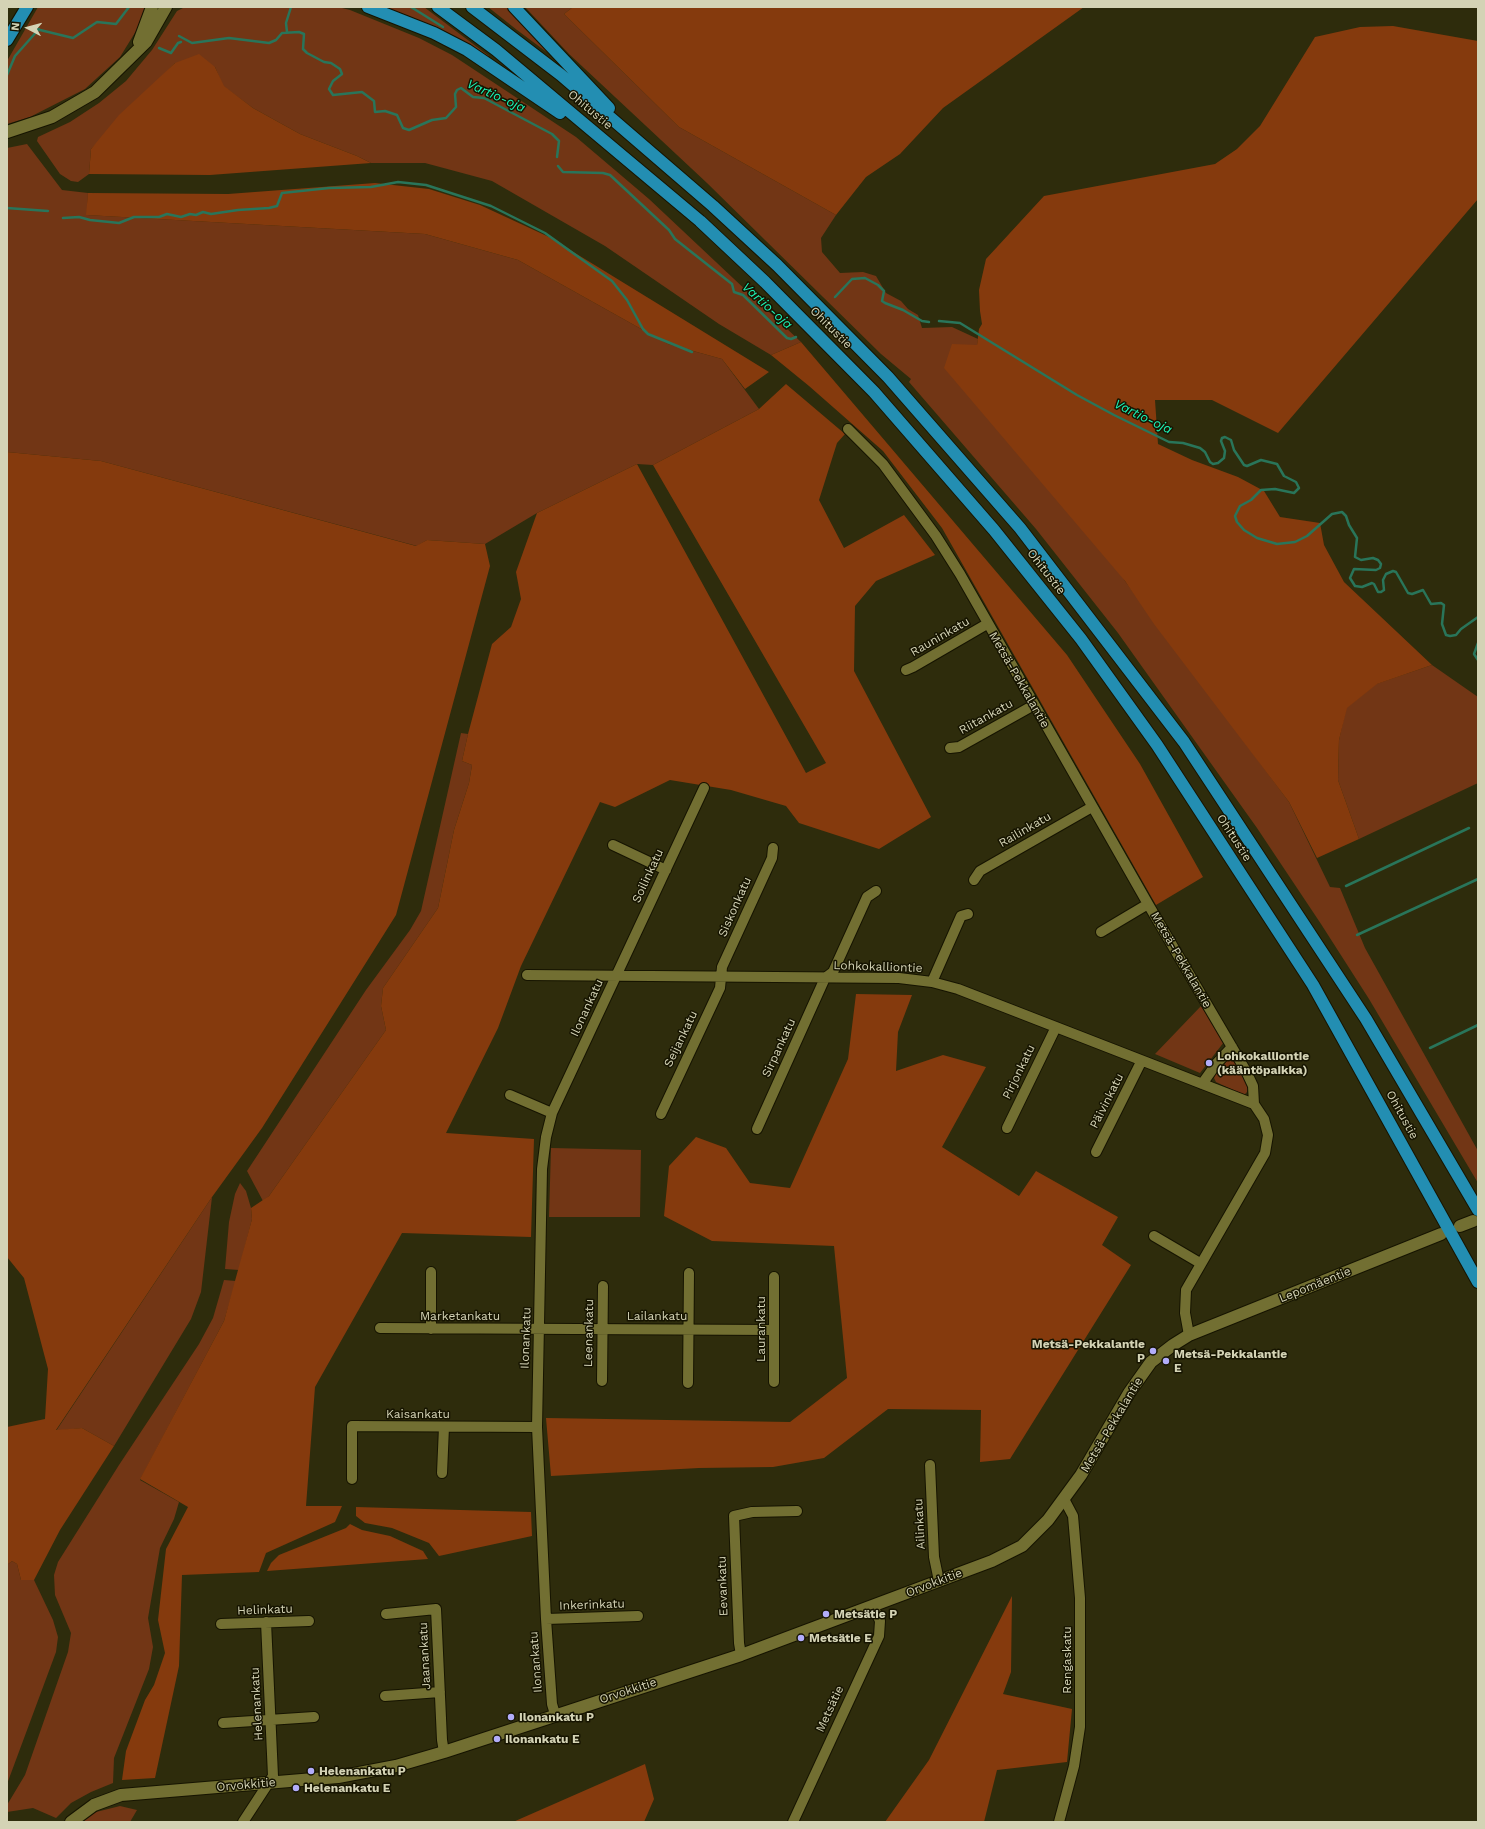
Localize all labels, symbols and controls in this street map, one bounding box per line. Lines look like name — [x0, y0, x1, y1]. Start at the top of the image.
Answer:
north arrow — [8, 8, 48, 48]
text: N — [9, 22, 22, 31]
water label: Vartio-oja — [464, 76, 528, 116]
street label: Ohitustie — [565, 87, 615, 133]
water label: Vartio-oja — [739, 279, 795, 333]
street label: Ohitustie — [807, 304, 855, 352]
water label: Vartio-oja — [1112, 396, 1174, 438]
street label: Ohitustie — [1024, 547, 1068, 597]
street label: Rauninkatu — [908, 614, 972, 660]
street label: Metsä-Pekkalantie — [986, 629, 1052, 731]
street label: Riitankatu — [957, 696, 1015, 738]
street label: Railinkatu — [996, 809, 1054, 851]
street label: Ohitustie — [1213, 812, 1255, 864]
street label: Soilinkatu — [629, 847, 667, 905]
street label: Siskonkatu — [715, 875, 755, 939]
street label: Metsä-Pekkalantie — [1148, 909, 1214, 1011]
street label: Lohkokalliontie — [833, 958, 923, 976]
street label: Ilonankatu — [567, 977, 607, 1039]
street label: Seijankatu — [661, 1008, 701, 1070]
street label: Sirpankatu — [759, 1016, 799, 1080]
street label: Pirjonkatu — [1000, 1042, 1038, 1102]
place label: Lohkokalliontie (kääntöpaikka) — [1217, 1049, 1309, 1077]
marker: Lohkokalliontie (kääntöpaikka) — [1204, 1058, 1214, 1068]
street label: Päivinkatu — [1087, 1071, 1127, 1131]
street label: Ohitustie — [1383, 1088, 1421, 1142]
street label: Lepomäentie — [1277, 1264, 1353, 1306]
street label: Laurankatu — [754, 1296, 768, 1362]
street label: Leenankatu — [581, 1299, 597, 1367]
street label: Ilonankatu — [518, 1307, 534, 1369]
street label: Marketankatu — [420, 1309, 500, 1323]
street label: Lailankatu — [627, 1309, 687, 1323]
place label: Metsä-Pekkalantie P — [1032, 1337, 1145, 1365]
marker: Metsä-Pekkalantie P — [1148, 1346, 1158, 1356]
place label: Metsä-Pekkalantie E — [1174, 1347, 1287, 1375]
marker: Metsä-Pekkalantie E — [1161, 1356, 1171, 1366]
street label: Metsä-Pekkalantie — [1078, 1375, 1146, 1475]
street label: Kaisankatu — [386, 1407, 450, 1421]
street label: Ailinkatu — [911, 1498, 929, 1550]
street label: Eevankatu — [715, 1556, 731, 1616]
street label: Orvokkitie — [904, 1566, 964, 1600]
street label: Inkerinkatu — [559, 1597, 625, 1613]
street label: Helinkatu — [237, 1602, 293, 1618]
place label: Metsätie P — [834, 1607, 897, 1621]
marker: Metsätie P — [821, 1609, 831, 1619]
street label: Jaanankatu — [416, 1622, 434, 1690]
street label: Rengaskatu — [1060, 1626, 1074, 1694]
street label: Ilonankatu — [527, 1631, 545, 1693]
place label: Metsätie E — [809, 1631, 872, 1645]
marker: Metsätie E — [796, 1633, 806, 1643]
street label: Helenankatu — [248, 1667, 266, 1741]
street label: Orvokkitie — [598, 1675, 658, 1707]
street label: Metsätie — [813, 1683, 847, 1735]
place label: Ilonankatu P — [519, 1710, 594, 1724]
marker: Ilonankatu P — [506, 1712, 516, 1722]
place label: Ilonankatu E — [505, 1732, 580, 1746]
marker: Ilonankatu E — [492, 1734, 502, 1744]
place label: Helenankatu P — [319, 1764, 406, 1778]
marker: Helenankatu P — [306, 1766, 316, 1776]
street label: Orvokkitie — [216, 1775, 276, 1795]
place label: Helenankatu E — [304, 1781, 390, 1795]
marker: Helenankatu E — [291, 1783, 301, 1793]

